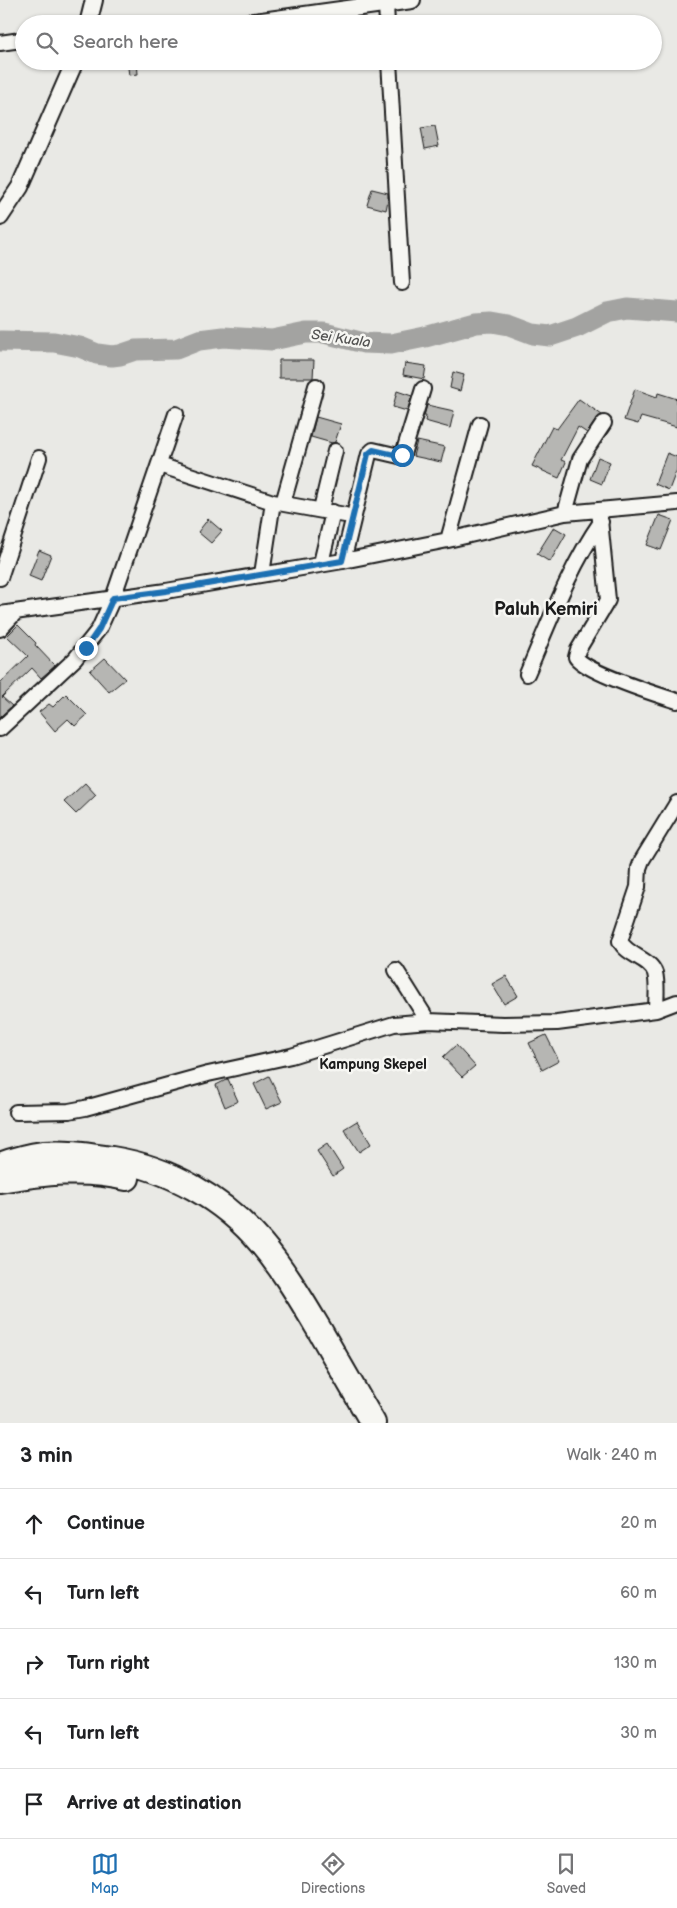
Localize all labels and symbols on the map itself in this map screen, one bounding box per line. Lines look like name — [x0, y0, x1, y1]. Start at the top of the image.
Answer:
water label: Sei Kuala — [310, 326, 372, 351]
route start — [391, 444, 414, 467]
district label: Paluh Kemiri — [494, 599, 598, 620]
route end — [75, 637, 98, 660]
district label: Kampung Skepel — [319, 1056, 427, 1073]

